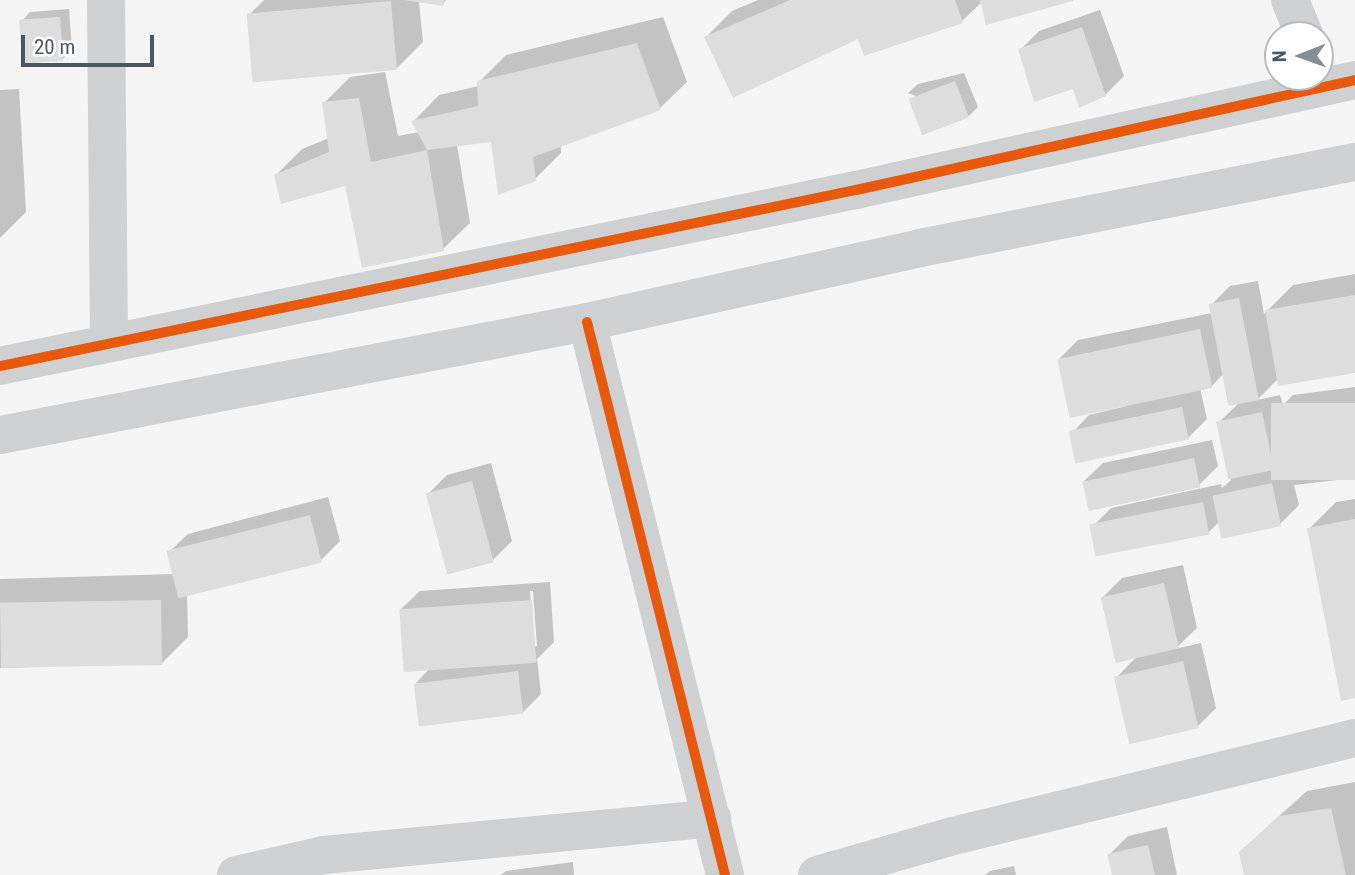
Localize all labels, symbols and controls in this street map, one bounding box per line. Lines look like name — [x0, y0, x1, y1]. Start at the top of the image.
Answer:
scale bar — [24, 21, 158, 65]
north arrow — [1264, 21, 1334, 91]
text: 20 m — [34, 35, 75, 59]
text: N — [1268, 50, 1291, 62]

